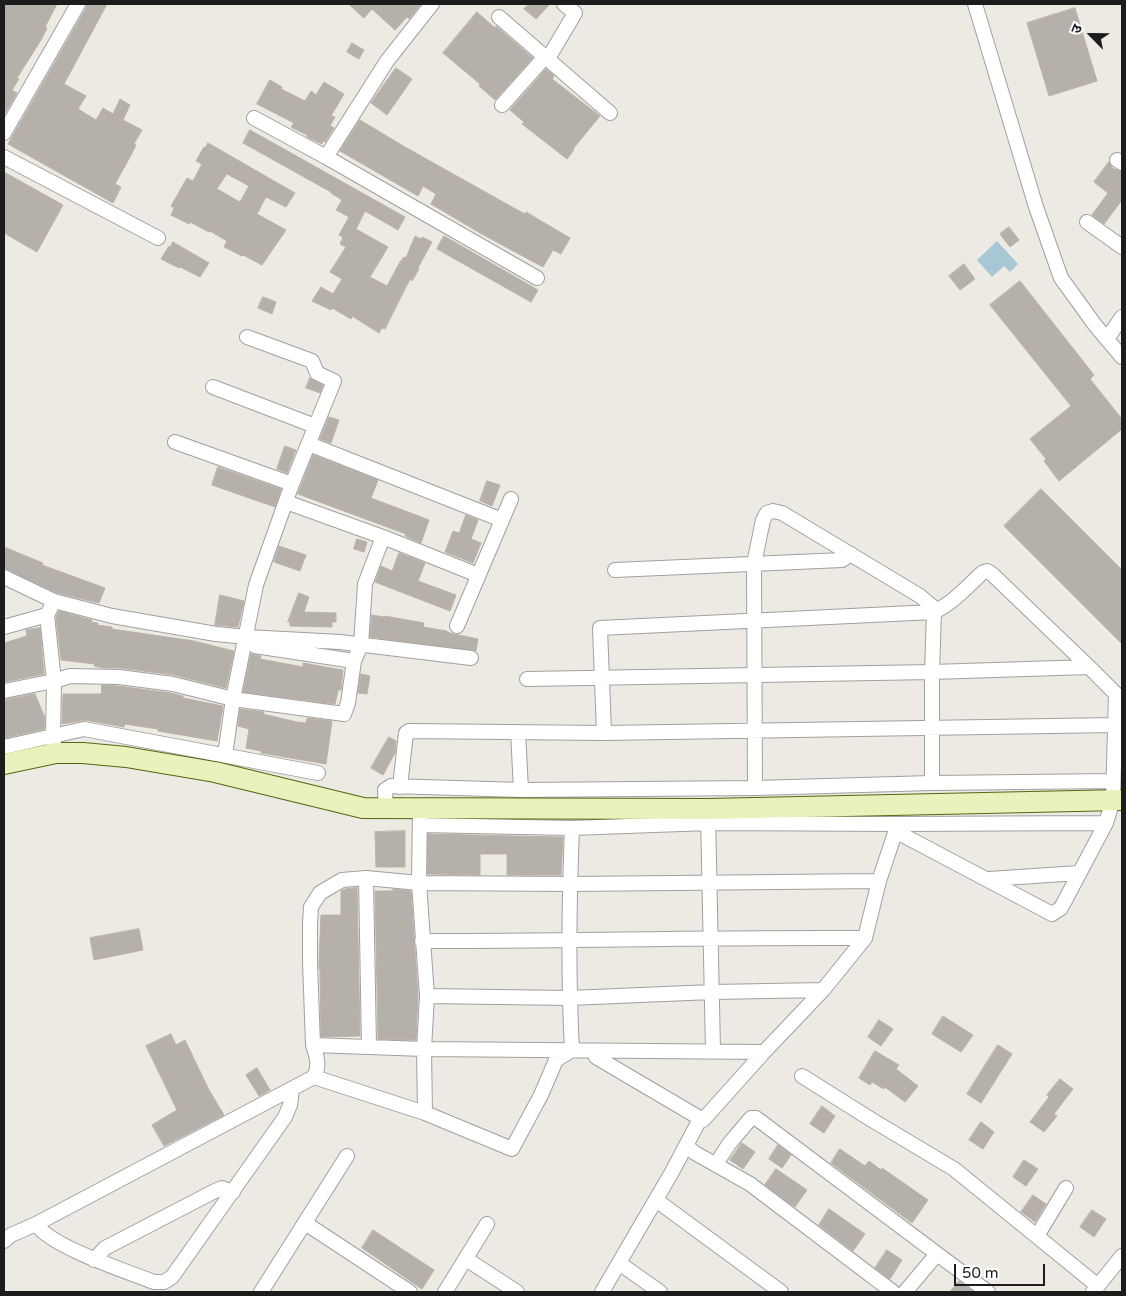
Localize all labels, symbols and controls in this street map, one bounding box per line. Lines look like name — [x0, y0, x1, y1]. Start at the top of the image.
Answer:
north arrow — [1066, 10, 1116, 60]
text: उ — [1067, 22, 1086, 36]
scale bar — [956, 1254, 1047, 1286]
text: 50 m — [962, 1264, 999, 1282]

